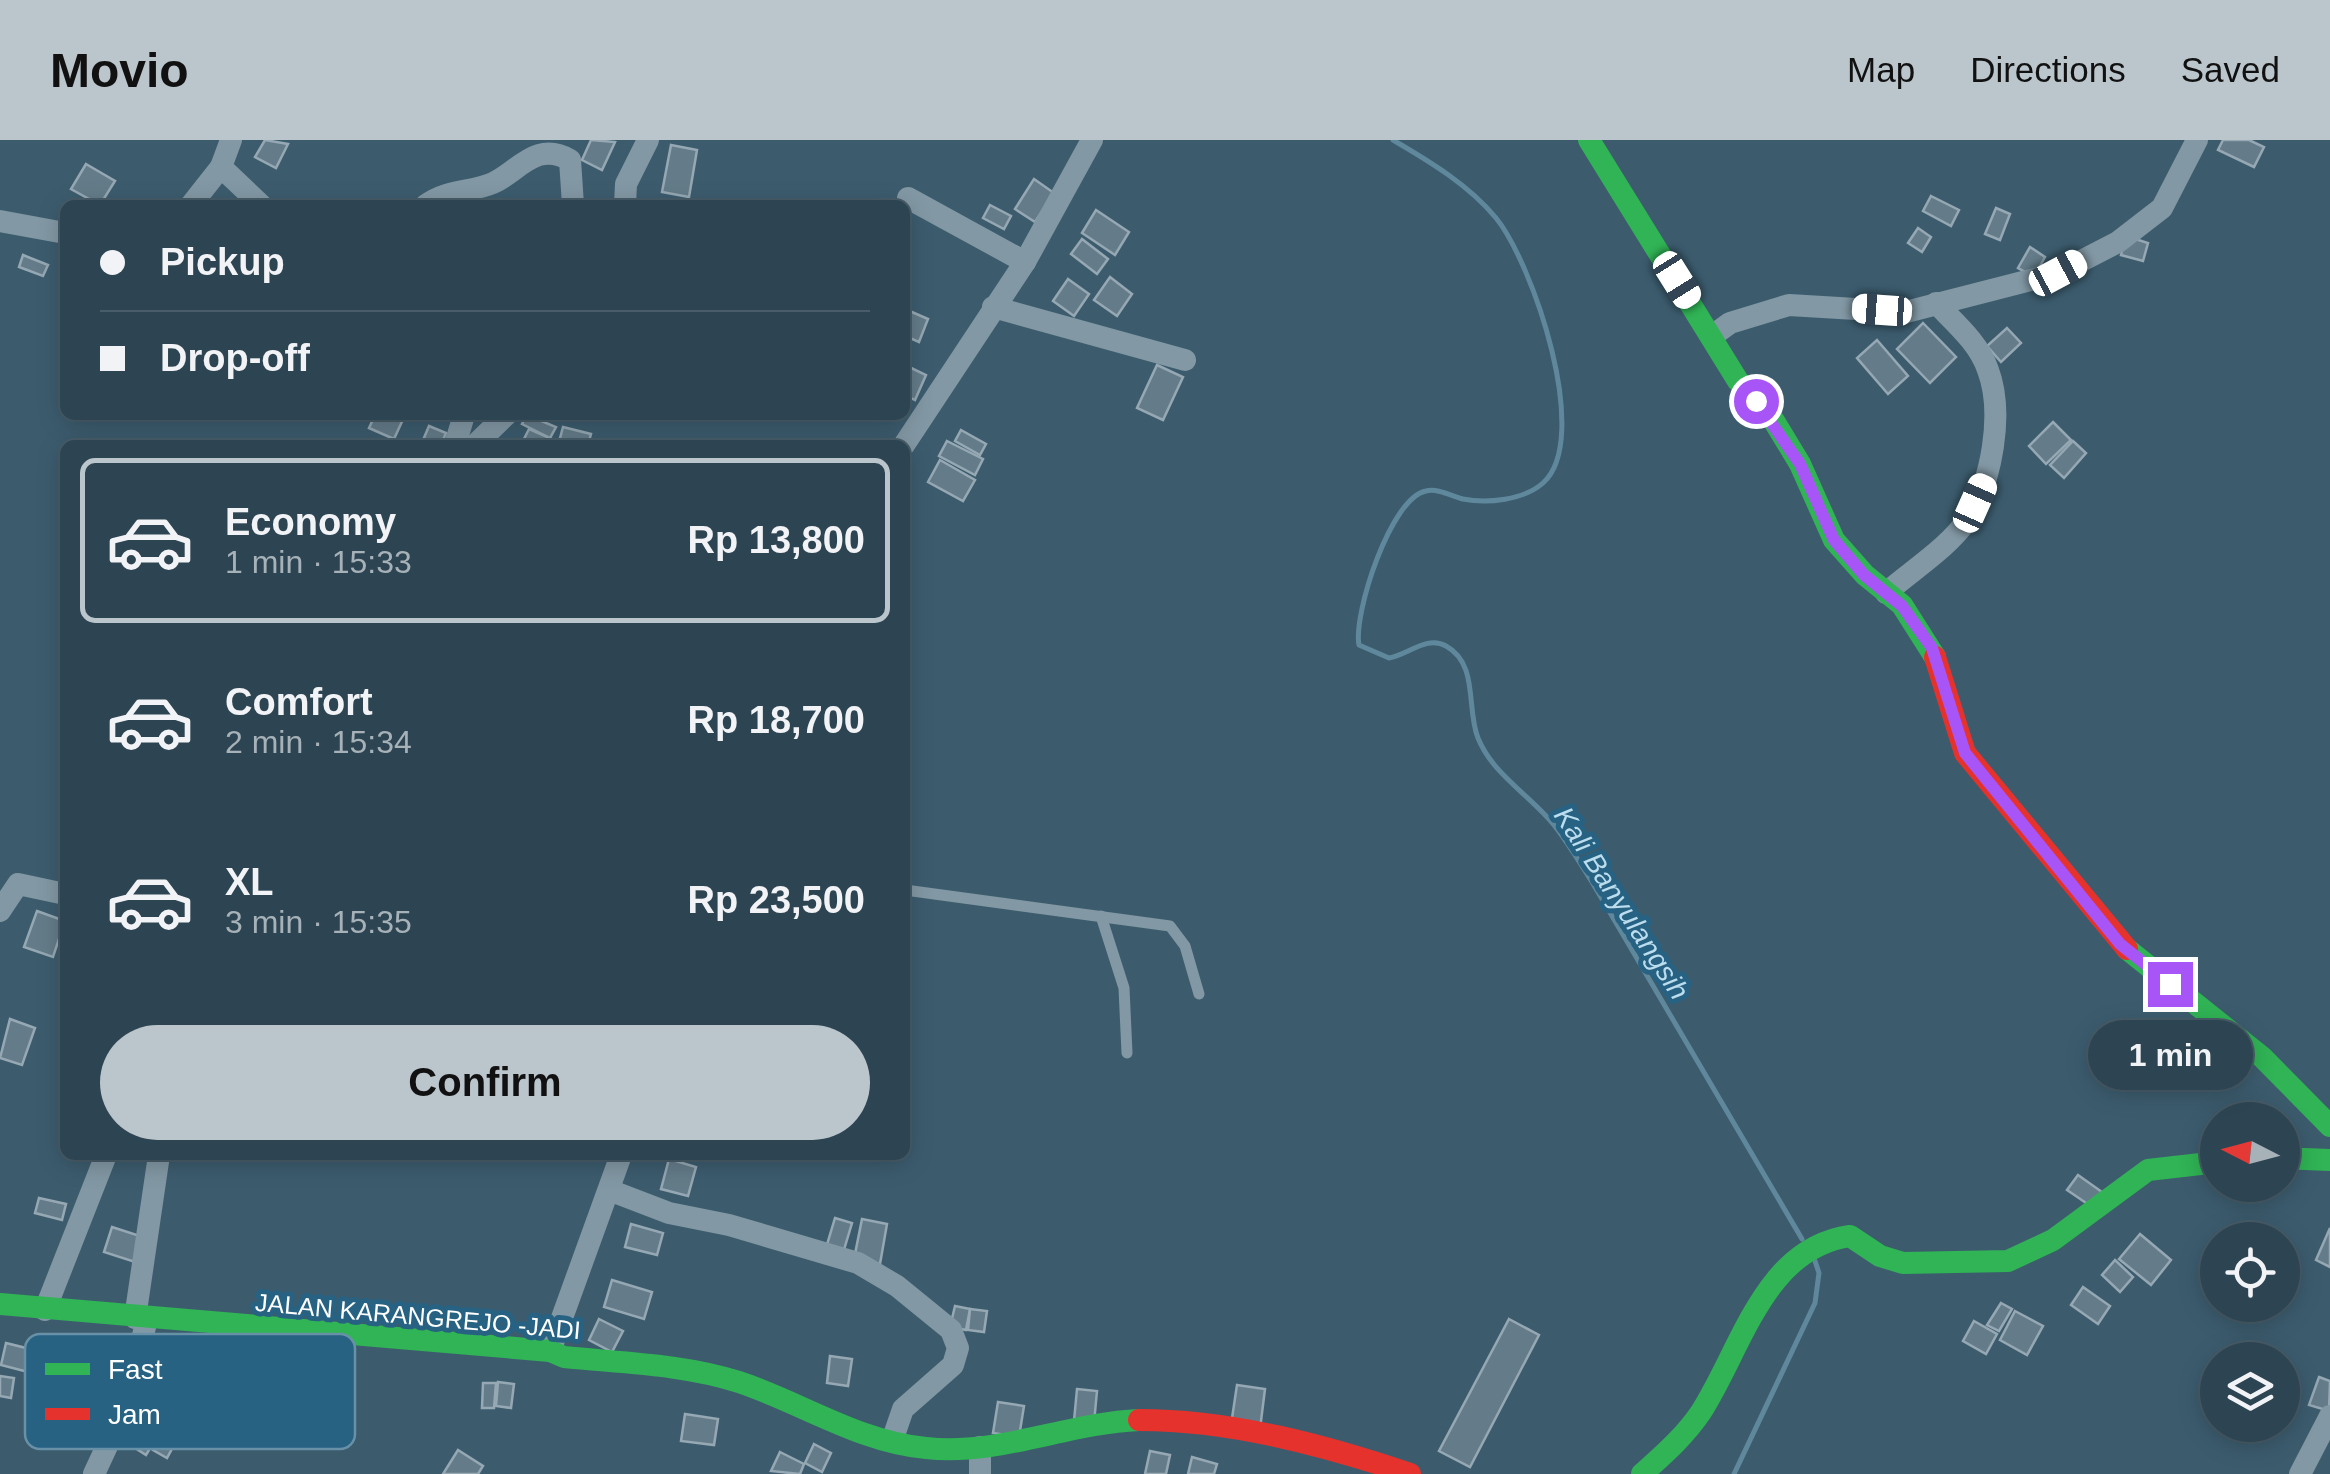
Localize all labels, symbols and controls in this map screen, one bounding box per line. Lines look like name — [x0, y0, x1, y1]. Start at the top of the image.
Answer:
text: Movio — [50, 44, 189, 97]
text: Map — [1847, 50, 1915, 89]
text: Directions — [1970, 50, 2126, 89]
text: Saved — [2181, 50, 2280, 89]
text: Pickup — [160, 241, 285, 283]
car — [2024, 246, 2092, 300]
car — [1648, 247, 1706, 313]
car — [1851, 293, 1913, 327]
text: Drop-off — [160, 337, 310, 379]
route start — [1734, 379, 1779, 424]
car — [1949, 469, 2001, 537]
icon: car — [105, 496, 195, 586]
text: Economy — [225, 501, 396, 543]
text: Rp 13,800 — [688, 519, 865, 561]
text: 1 min · 15:33 — [225, 544, 412, 580]
icon: car — [105, 676, 195, 766]
text: Comfort — [225, 681, 373, 723]
text: Rp 18,700 — [688, 699, 865, 741]
text: 2 min · 15:34 — [225, 724, 412, 760]
water label: Kali Banyulangsih — [1548, 801, 1695, 1005]
icon: car — [105, 856, 195, 946]
text: XL — [225, 861, 274, 903]
text: Rp 23,500 — [688, 879, 865, 921]
text: 3 min · 15:35 — [225, 904, 412, 940]
route end — [2148, 962, 2193, 1007]
callout: 1 min — [2088, 1019, 2252, 1089]
button: Confirm — [100, 1025, 870, 1140]
text: 1 min — [2129, 1037, 2212, 1073]
north arrow — [2200, 1102, 2300, 1202]
map controls — [2200, 1102, 2300, 1442]
button: locate — [2200, 1222, 2300, 1322]
street label: JALAN KARANGREJO -JADI — [254, 1288, 582, 1344]
legend — [25, 1334, 355, 1449]
button: layers — [2200, 1342, 2300, 1442]
text: Fast — [108, 1354, 163, 1385]
text: Jam — [108, 1399, 161, 1430]

